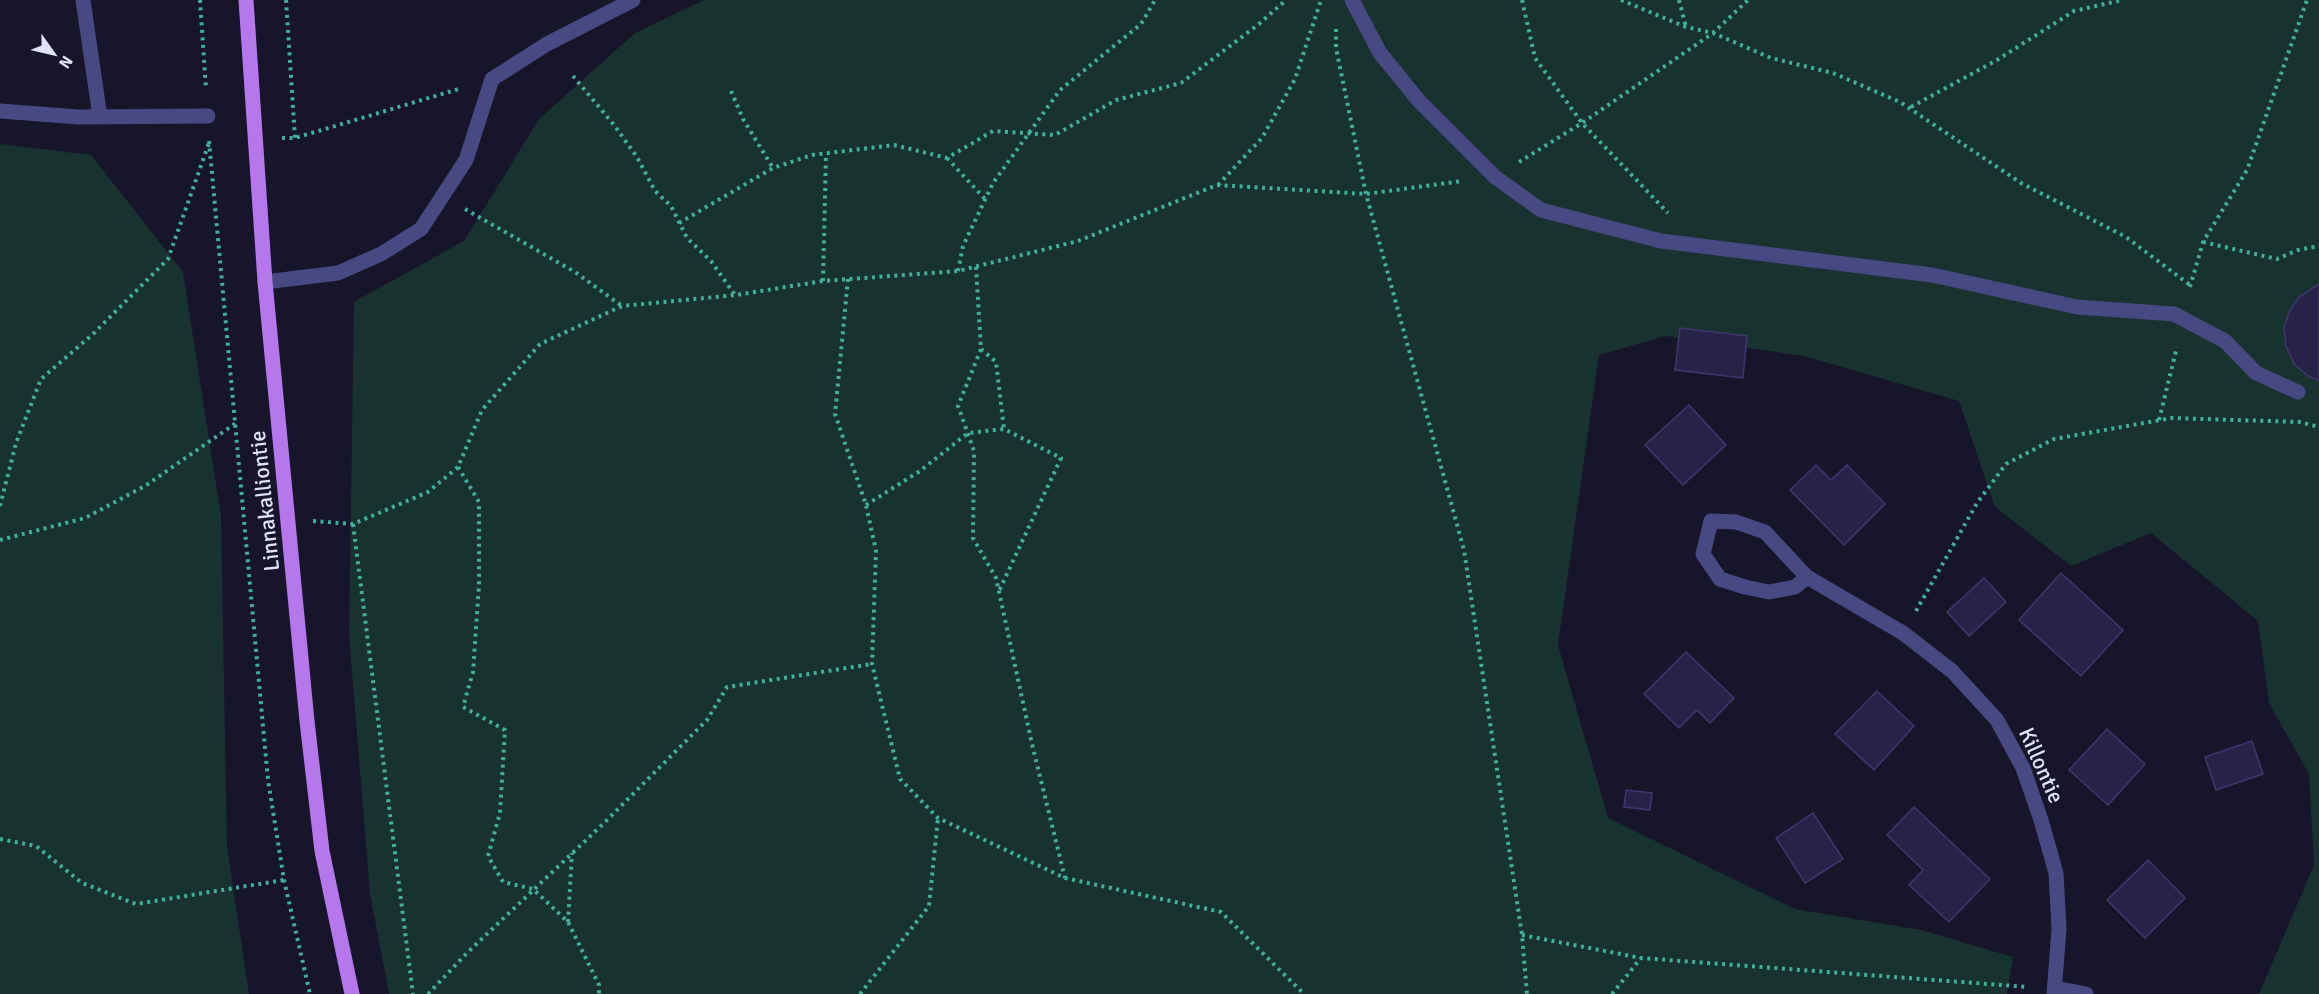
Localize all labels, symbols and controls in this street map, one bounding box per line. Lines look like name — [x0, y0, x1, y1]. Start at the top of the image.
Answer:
north arrow — [24, 24, 84, 84]
text: N — [54, 52, 77, 72]
street label: Linnakalliontie — [244, 429, 285, 573]
street label: Killontie — [2013, 723, 2070, 807]

